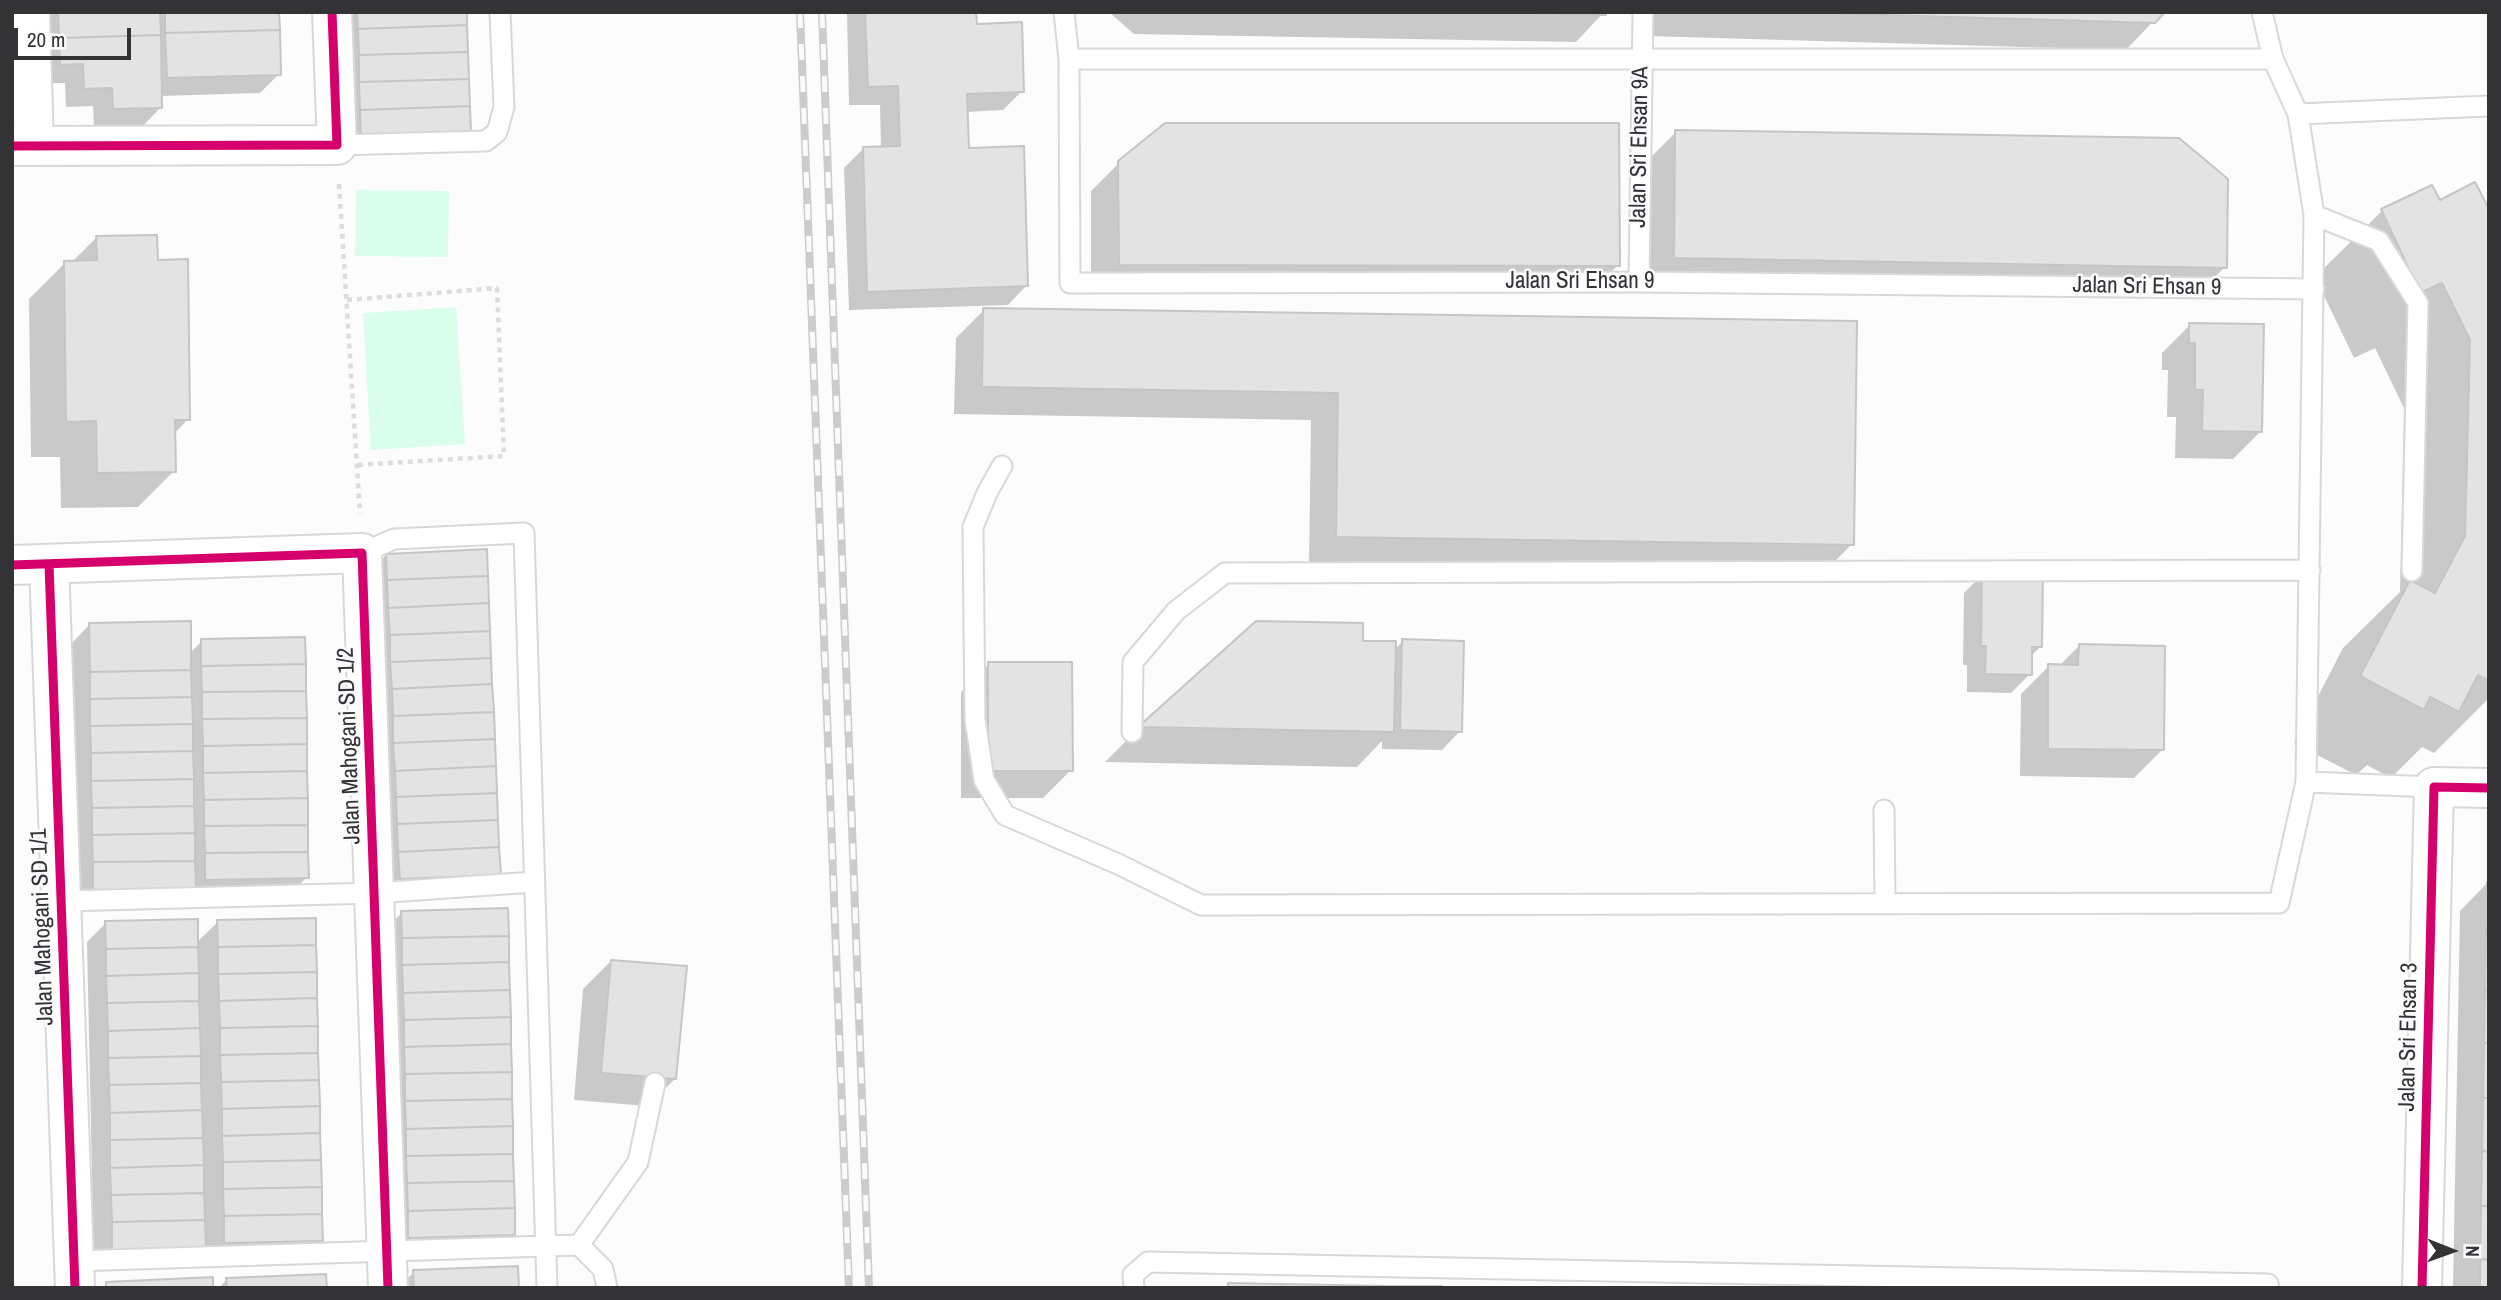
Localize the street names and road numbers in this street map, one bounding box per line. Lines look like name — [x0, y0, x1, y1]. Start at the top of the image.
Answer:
street label: Jalan Sri Ehsan 9A — [1625, 66, 1655, 228]
street label: Jalan Sri Ehsan 9 — [1506, 268, 1654, 296]
street label: Jalan Sri Ehsan 9 — [2072, 272, 2222, 302]
street label: Jalan Mahogani SD 1/2 — [333, 647, 367, 845]
street label: Jalan Mahogani SD 1/1 — [26, 828, 60, 1026]
street label: Jalan Sri Ehsan 3 — [2394, 962, 2424, 1112]

